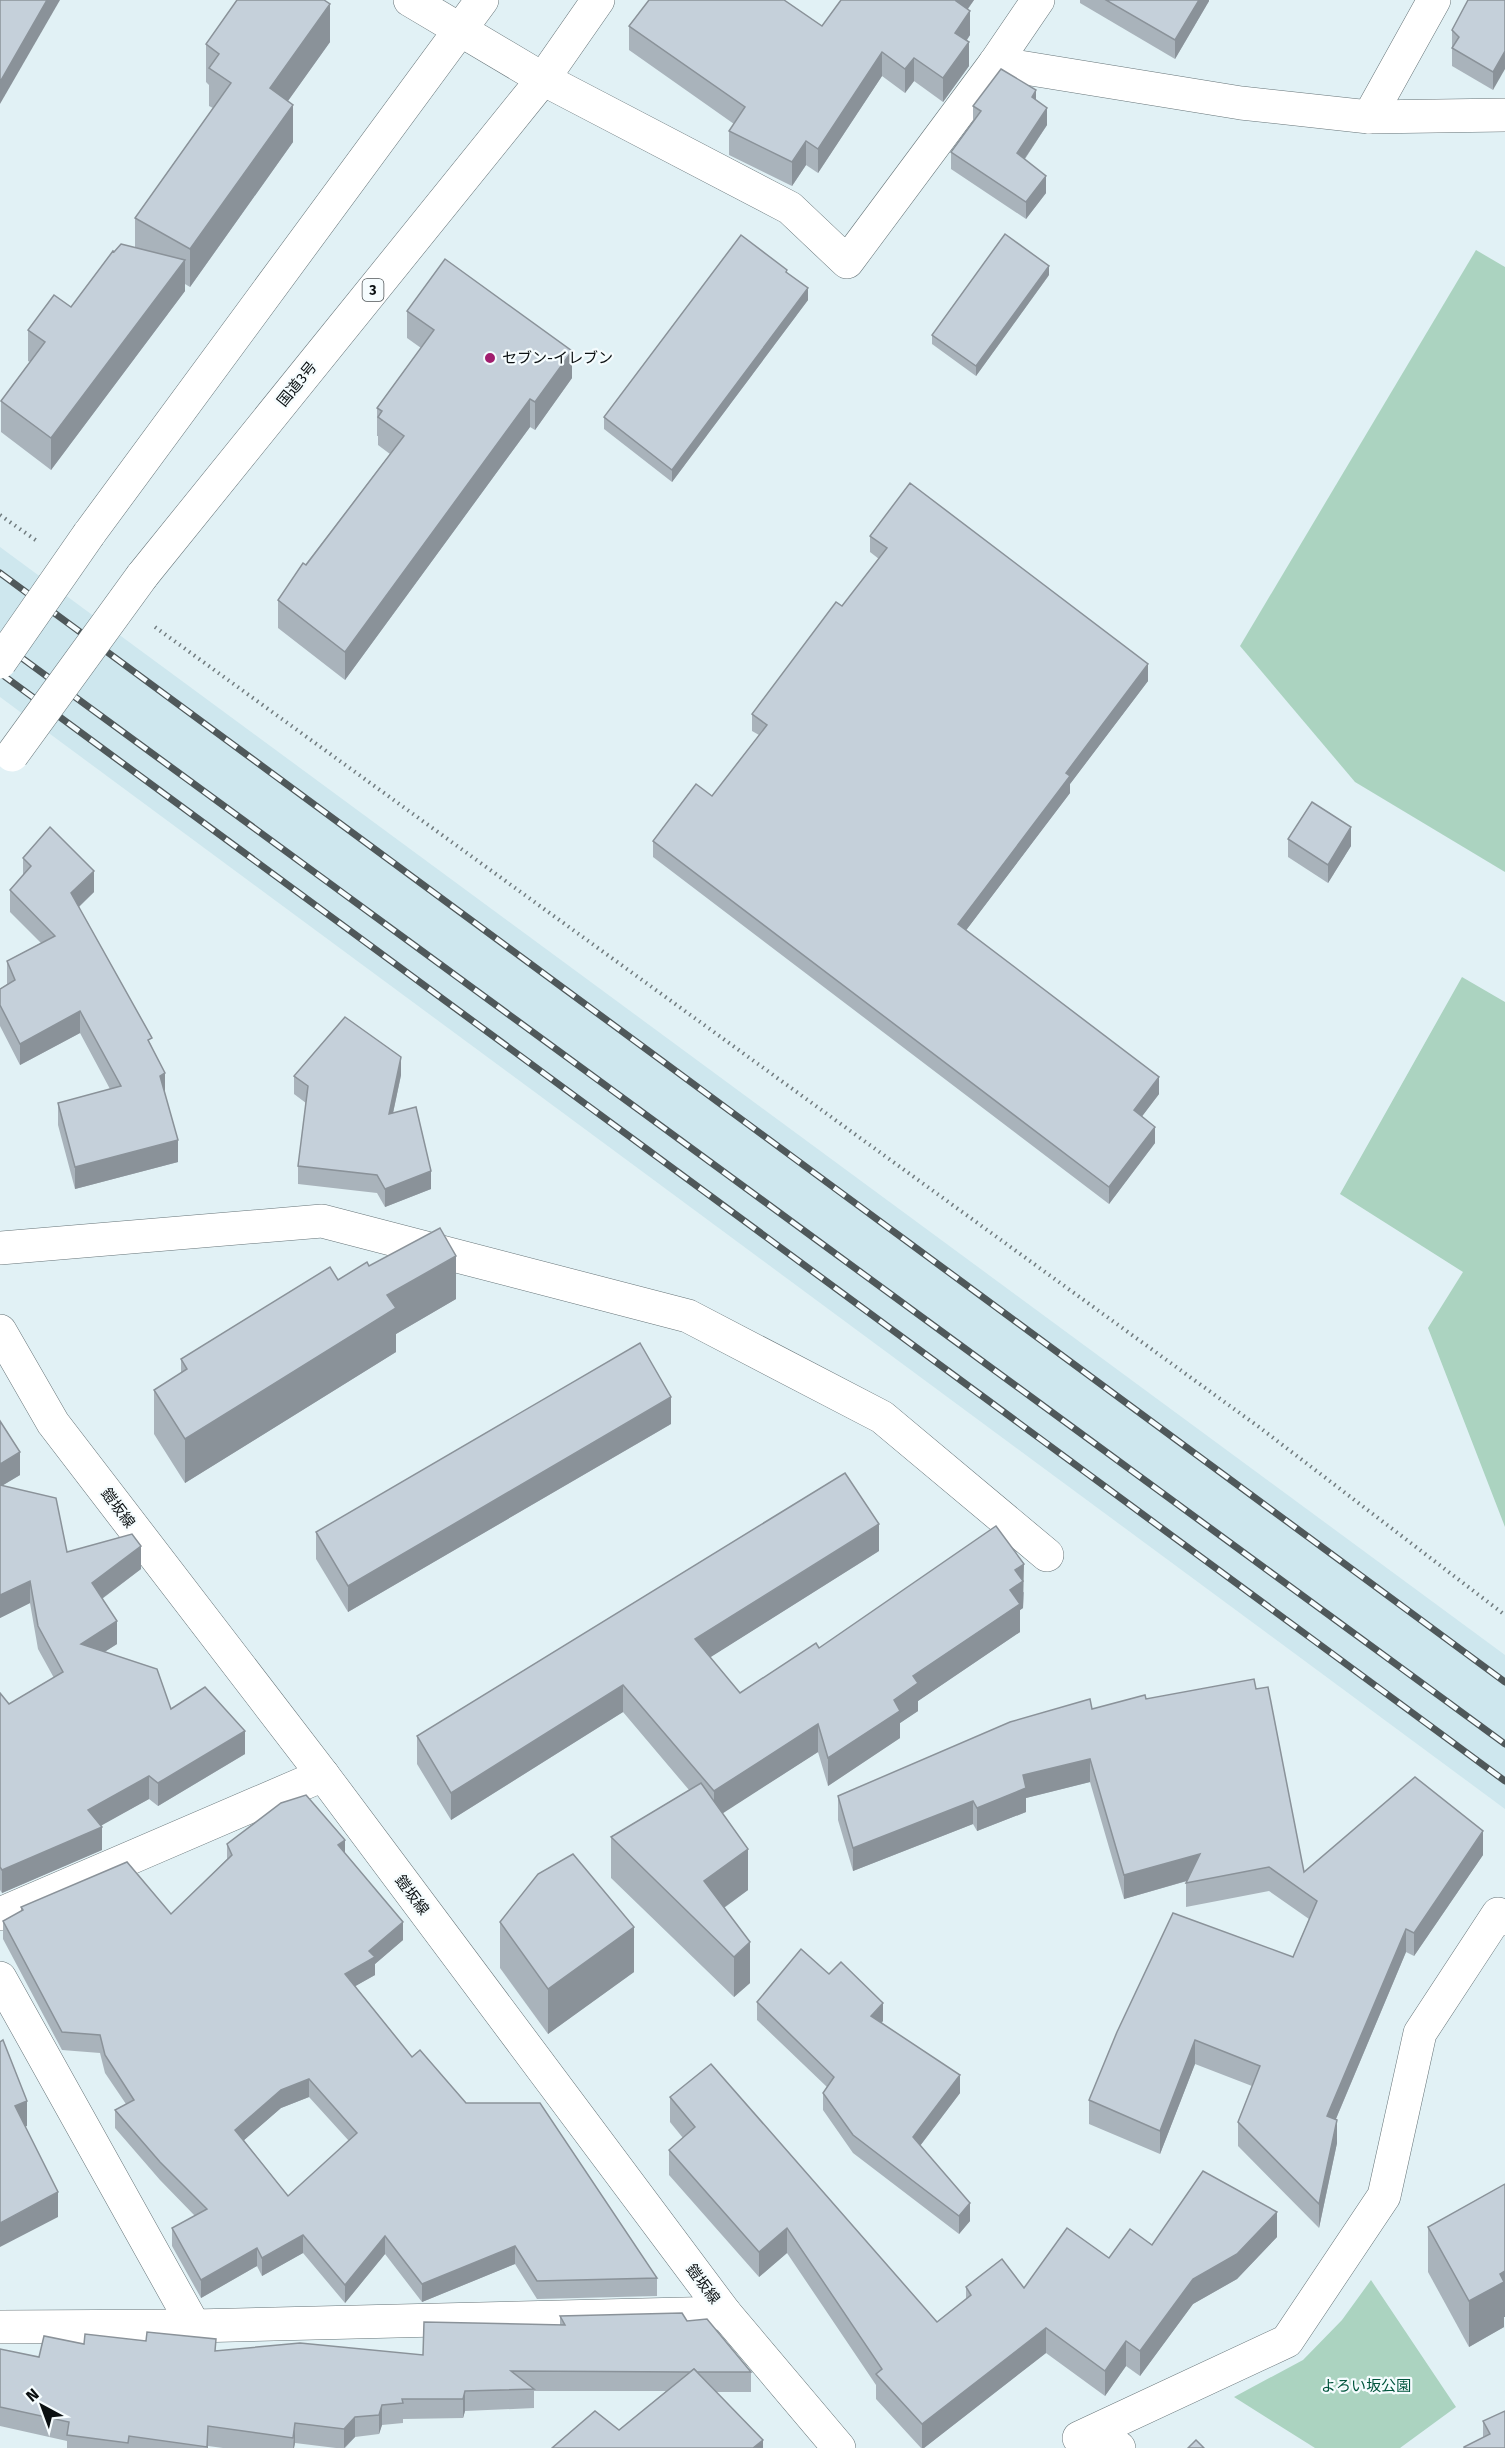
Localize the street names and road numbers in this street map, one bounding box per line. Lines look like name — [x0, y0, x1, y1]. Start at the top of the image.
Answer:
road number: 3 — [362, 279, 384, 301]
street label: 国道3号 — [273, 358, 321, 410]
street label: 鎧坂線 — [97, 1485, 139, 1531]
street label: 鎧坂線 — [391, 1872, 433, 1918]
street label: 鎧坂線 — [682, 2261, 724, 2307]

